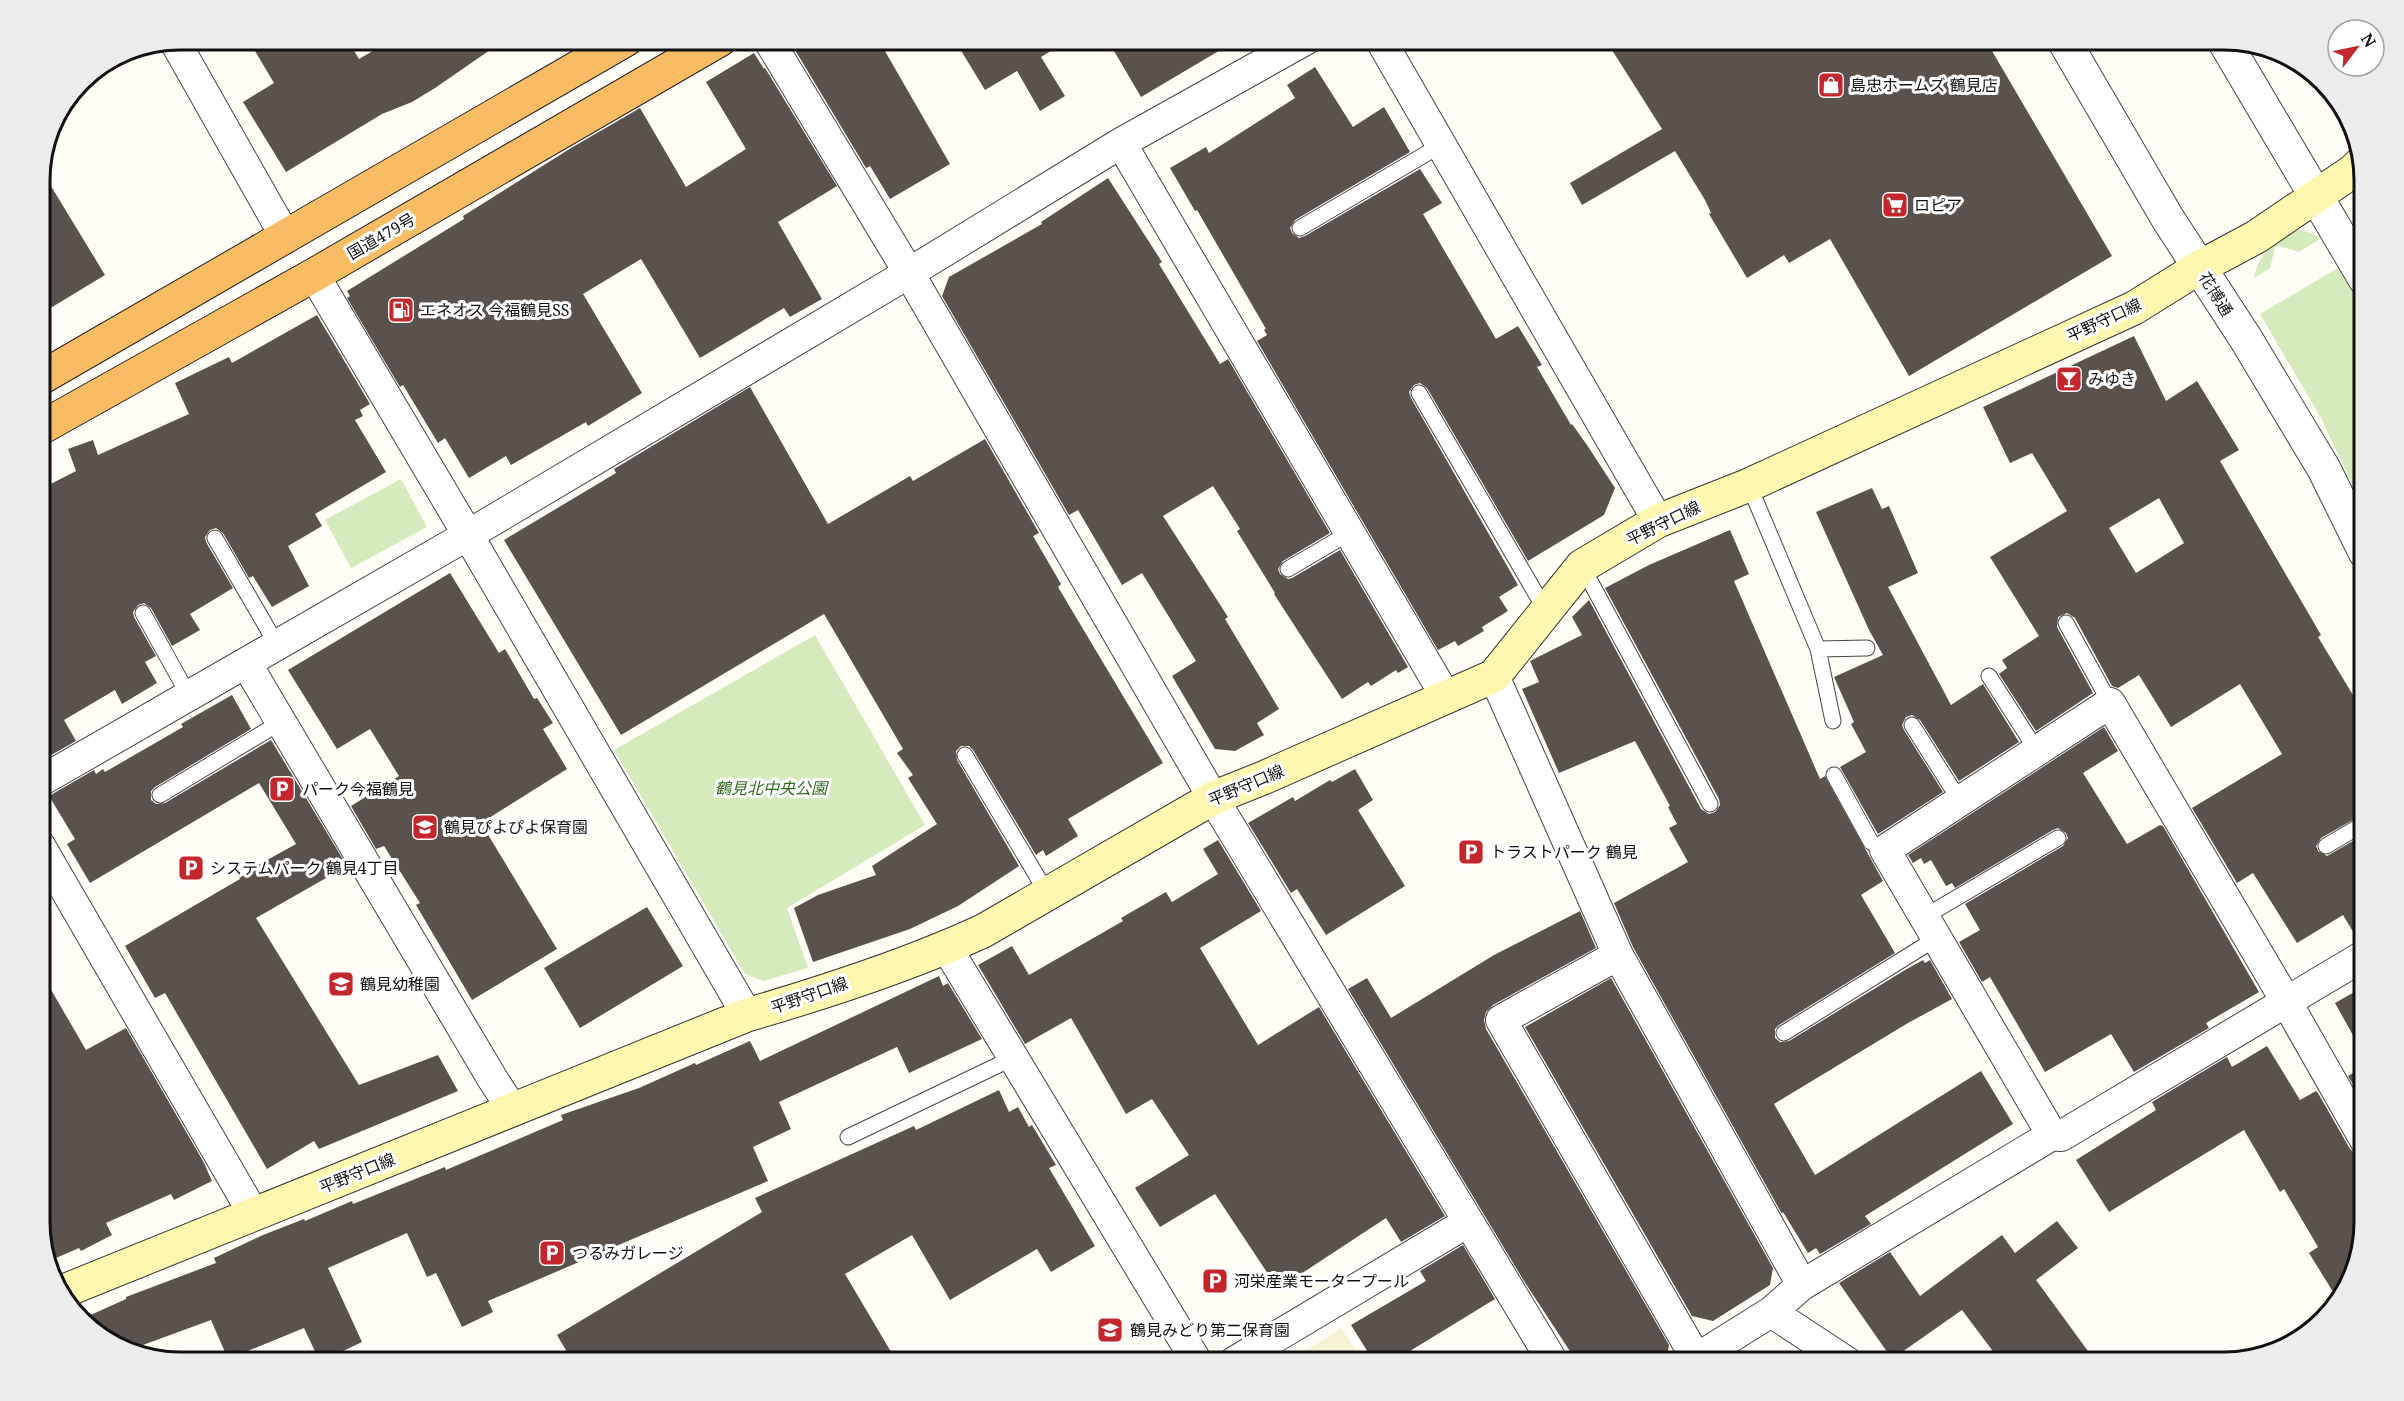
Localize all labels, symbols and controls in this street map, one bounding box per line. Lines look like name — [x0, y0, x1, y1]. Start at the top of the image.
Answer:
north arrow — [2326, 18, 2386, 78]
text: N — [2356, 29, 2382, 52]
shop icon: 島忠ホームズ 鶴見店 — [1816, 70, 1846, 100]
place label: 島忠ホームズ 鶴見店 — [1850, 74, 1998, 96]
supermarket icon: ロピア — [1880, 190, 1910, 220]
place label: ロピア — [1914, 194, 1962, 216]
street label: 国道479号 — [343, 208, 419, 264]
street label: 花博通 — [2194, 268, 2238, 320]
street label: 平野守口線 — [2063, 293, 2145, 347]
fuel station icon: エネオス 今福鶴見SS — [386, 295, 416, 325]
place label: エネオス 今福鶴見SS — [420, 299, 570, 321]
bar icon: みゆき — [2054, 364, 2084, 394]
place label: みゆき — [2088, 368, 2136, 390]
street label: 平野守口線 — [1622, 496, 1704, 550]
street label: 平野守口線 — [1205, 759, 1287, 811]
parking icon: パーク今福鶴見 — [267, 774, 297, 804]
park label: 鶴見北中央公園 — [715, 777, 829, 799]
place label: パーク今福鶴見 — [302, 778, 414, 800]
school or university icon: 鶴見ぴよぴよ保育園 — [410, 812, 440, 842]
place label: 鶴見ぴよぴよ保育園 — [444, 816, 588, 838]
parking icon: トラストパーク 鶴見 — [1456, 837, 1486, 867]
place label: トラストパーク 鶴見 — [1490, 841, 1638, 863]
parking icon: システムパーク 鶴見4丁目 — [176, 853, 206, 883]
place label: システムパーク 鶴見4丁目 — [210, 857, 399, 879]
school or university icon: 鶴見幼稚園 — [326, 969, 356, 999]
street label: 平野守口線 — [768, 972, 850, 1018]
place label: 鶴見幼稚園 — [360, 973, 440, 995]
street label: 平野守口線 — [316, 1148, 398, 1198]
parking icon: つるみガレージ — [537, 1238, 567, 1268]
place label: つるみガレージ — [572, 1242, 684, 1264]
parking icon: 河栄産業モータープール — [1200, 1266, 1230, 1296]
place label: 河栄産業モータープール — [1234, 1270, 1409, 1292]
school or university icon: 鶴見みどり第二保育園 — [1095, 1315, 1125, 1345]
place label: 鶴見みどり第二保育園 — [1130, 1319, 1290, 1341]

